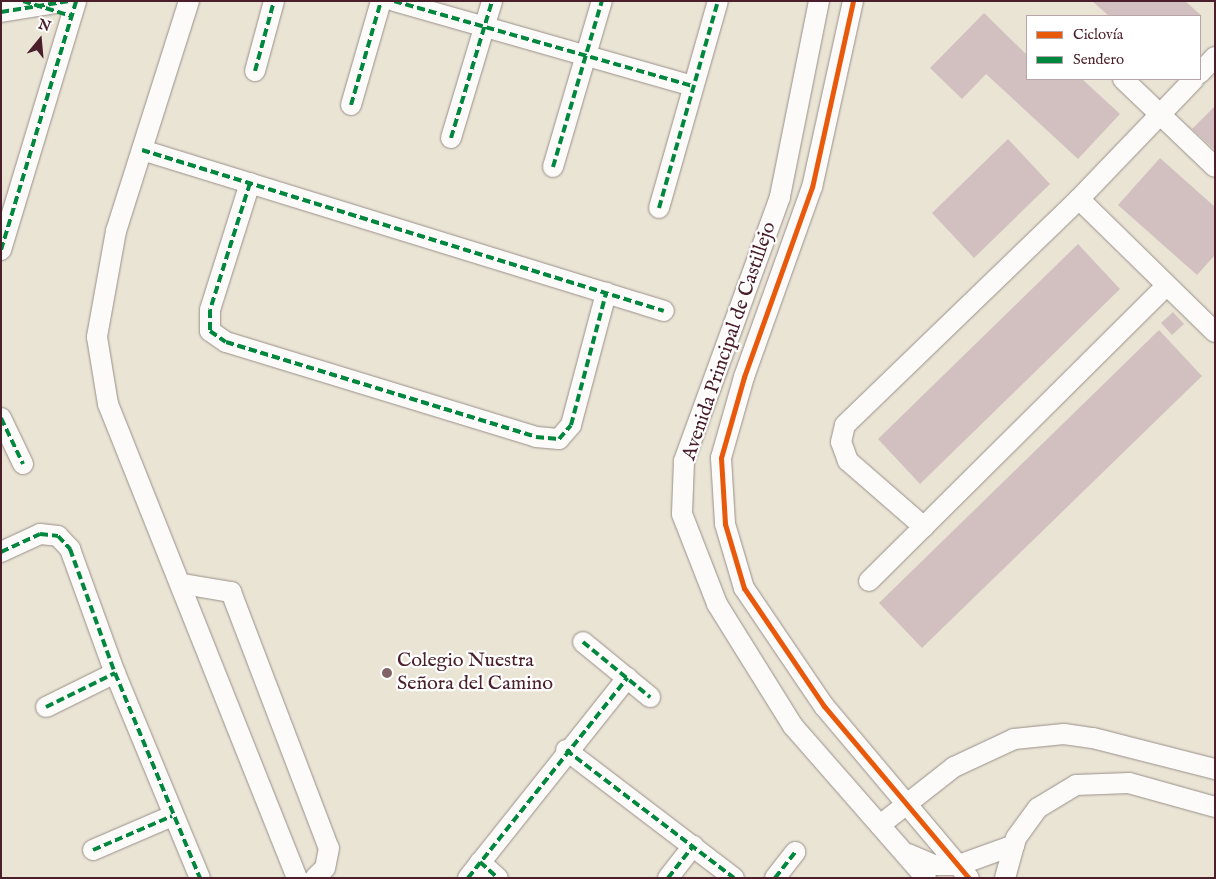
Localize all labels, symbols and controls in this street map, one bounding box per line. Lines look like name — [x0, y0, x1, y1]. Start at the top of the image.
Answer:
north arrow — [15, 15, 65, 65]
text: N — [36, 15, 53, 36]
legend — [1026, 15, 1201, 80]
text: Ciclovía — [1073, 25, 1123, 44]
text: Sendero — [1073, 50, 1124, 69]
street label: Avenida Principal de Castillejo — [677, 219, 781, 463]
place label: Colegio Nuestra Señora del Camino — [397, 649, 553, 696]
marker: Colegio Nuestra Señora del Camino — [381, 667, 393, 679]

